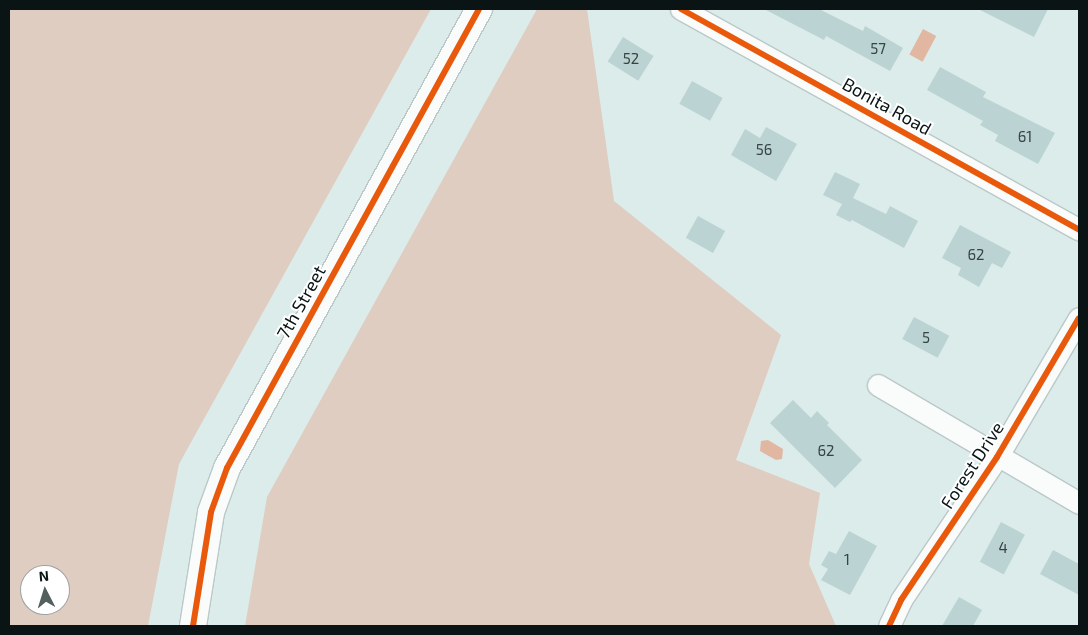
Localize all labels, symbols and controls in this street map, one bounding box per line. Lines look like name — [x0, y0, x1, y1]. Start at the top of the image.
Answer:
house number: 57 — [870, 40, 886, 58]
house number: 52 — [623, 50, 639, 68]
street label: Bonita Road — [839, 73, 935, 139]
house number: 61 — [1018, 128, 1032, 146]
house number: 56 — [756, 141, 772, 159]
house number: 62 — [967, 246, 985, 264]
street label: 7th Street — [272, 262, 330, 342]
house number: 5 — [922, 329, 930, 347]
street label: Forest Drive — [936, 418, 1008, 512]
house number: 62 — [817, 442, 835, 460]
house number: 4 — [998, 539, 1008, 557]
house number: 1 — [844, 551, 850, 569]
north arrow — [20, 565, 70, 615]
text: N — [38, 567, 50, 584]

